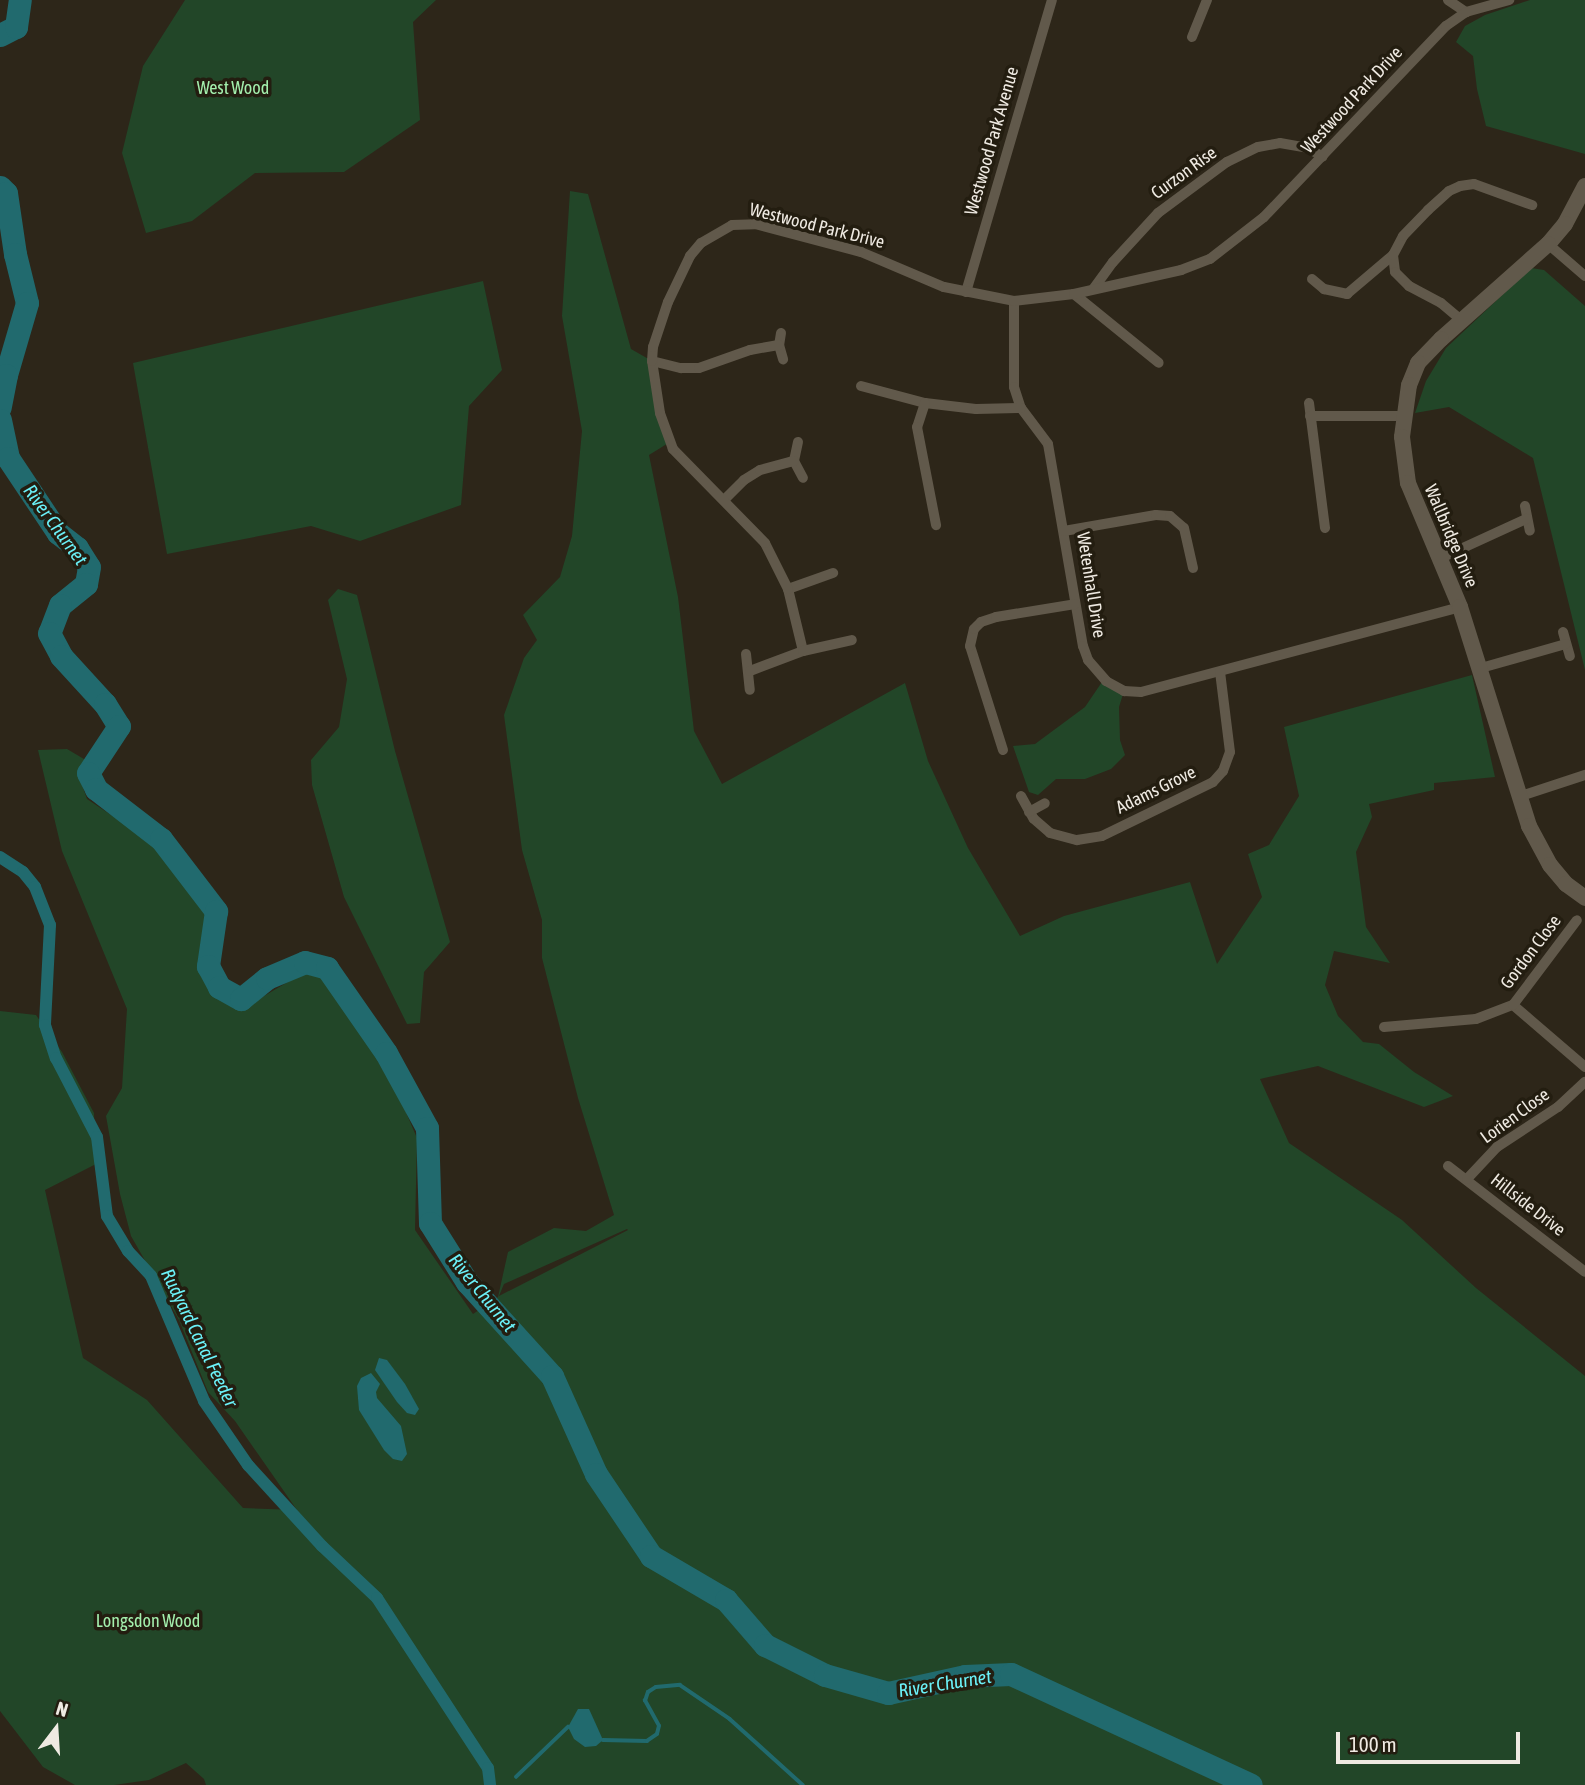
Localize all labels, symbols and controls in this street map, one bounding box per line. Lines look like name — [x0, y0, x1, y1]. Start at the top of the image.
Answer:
street label: Westwood Park Drive — [1297, 42, 1407, 158]
street label: Westwood Park Avenue — [961, 64, 1023, 218]
park label: West Wood — [197, 77, 269, 99]
street label: Curzon Rise — [1147, 142, 1221, 204]
street label: Westwood Park Drive — [747, 199, 887, 253]
water label: River Churnet — [18, 480, 92, 570]
street label: Wallbridge Drive — [1420, 481, 1482, 591]
street label: Wetenhall Drive — [1072, 531, 1110, 639]
street label: Adams Grove — [1113, 761, 1199, 819]
street label: Gordon Close — [1496, 911, 1566, 993]
street label: Lorien Close — [1476, 1084, 1554, 1148]
street label: Hillside Drive — [1486, 1169, 1570, 1241]
water label: River Churnet — [443, 1249, 521, 1337]
water label: Rudyard Canal Feeder — [156, 1265, 242, 1411]
park label: Longsdon Wood — [96, 1610, 200, 1632]
water label: River Churnet — [897, 1665, 993, 1703]
north arrow — [21, 1694, 91, 1764]
text: N — [54, 1697, 71, 1721]
scale bar — [1340, 1718, 1524, 1762]
text: 100 m — [1349, 1732, 1397, 1756]

